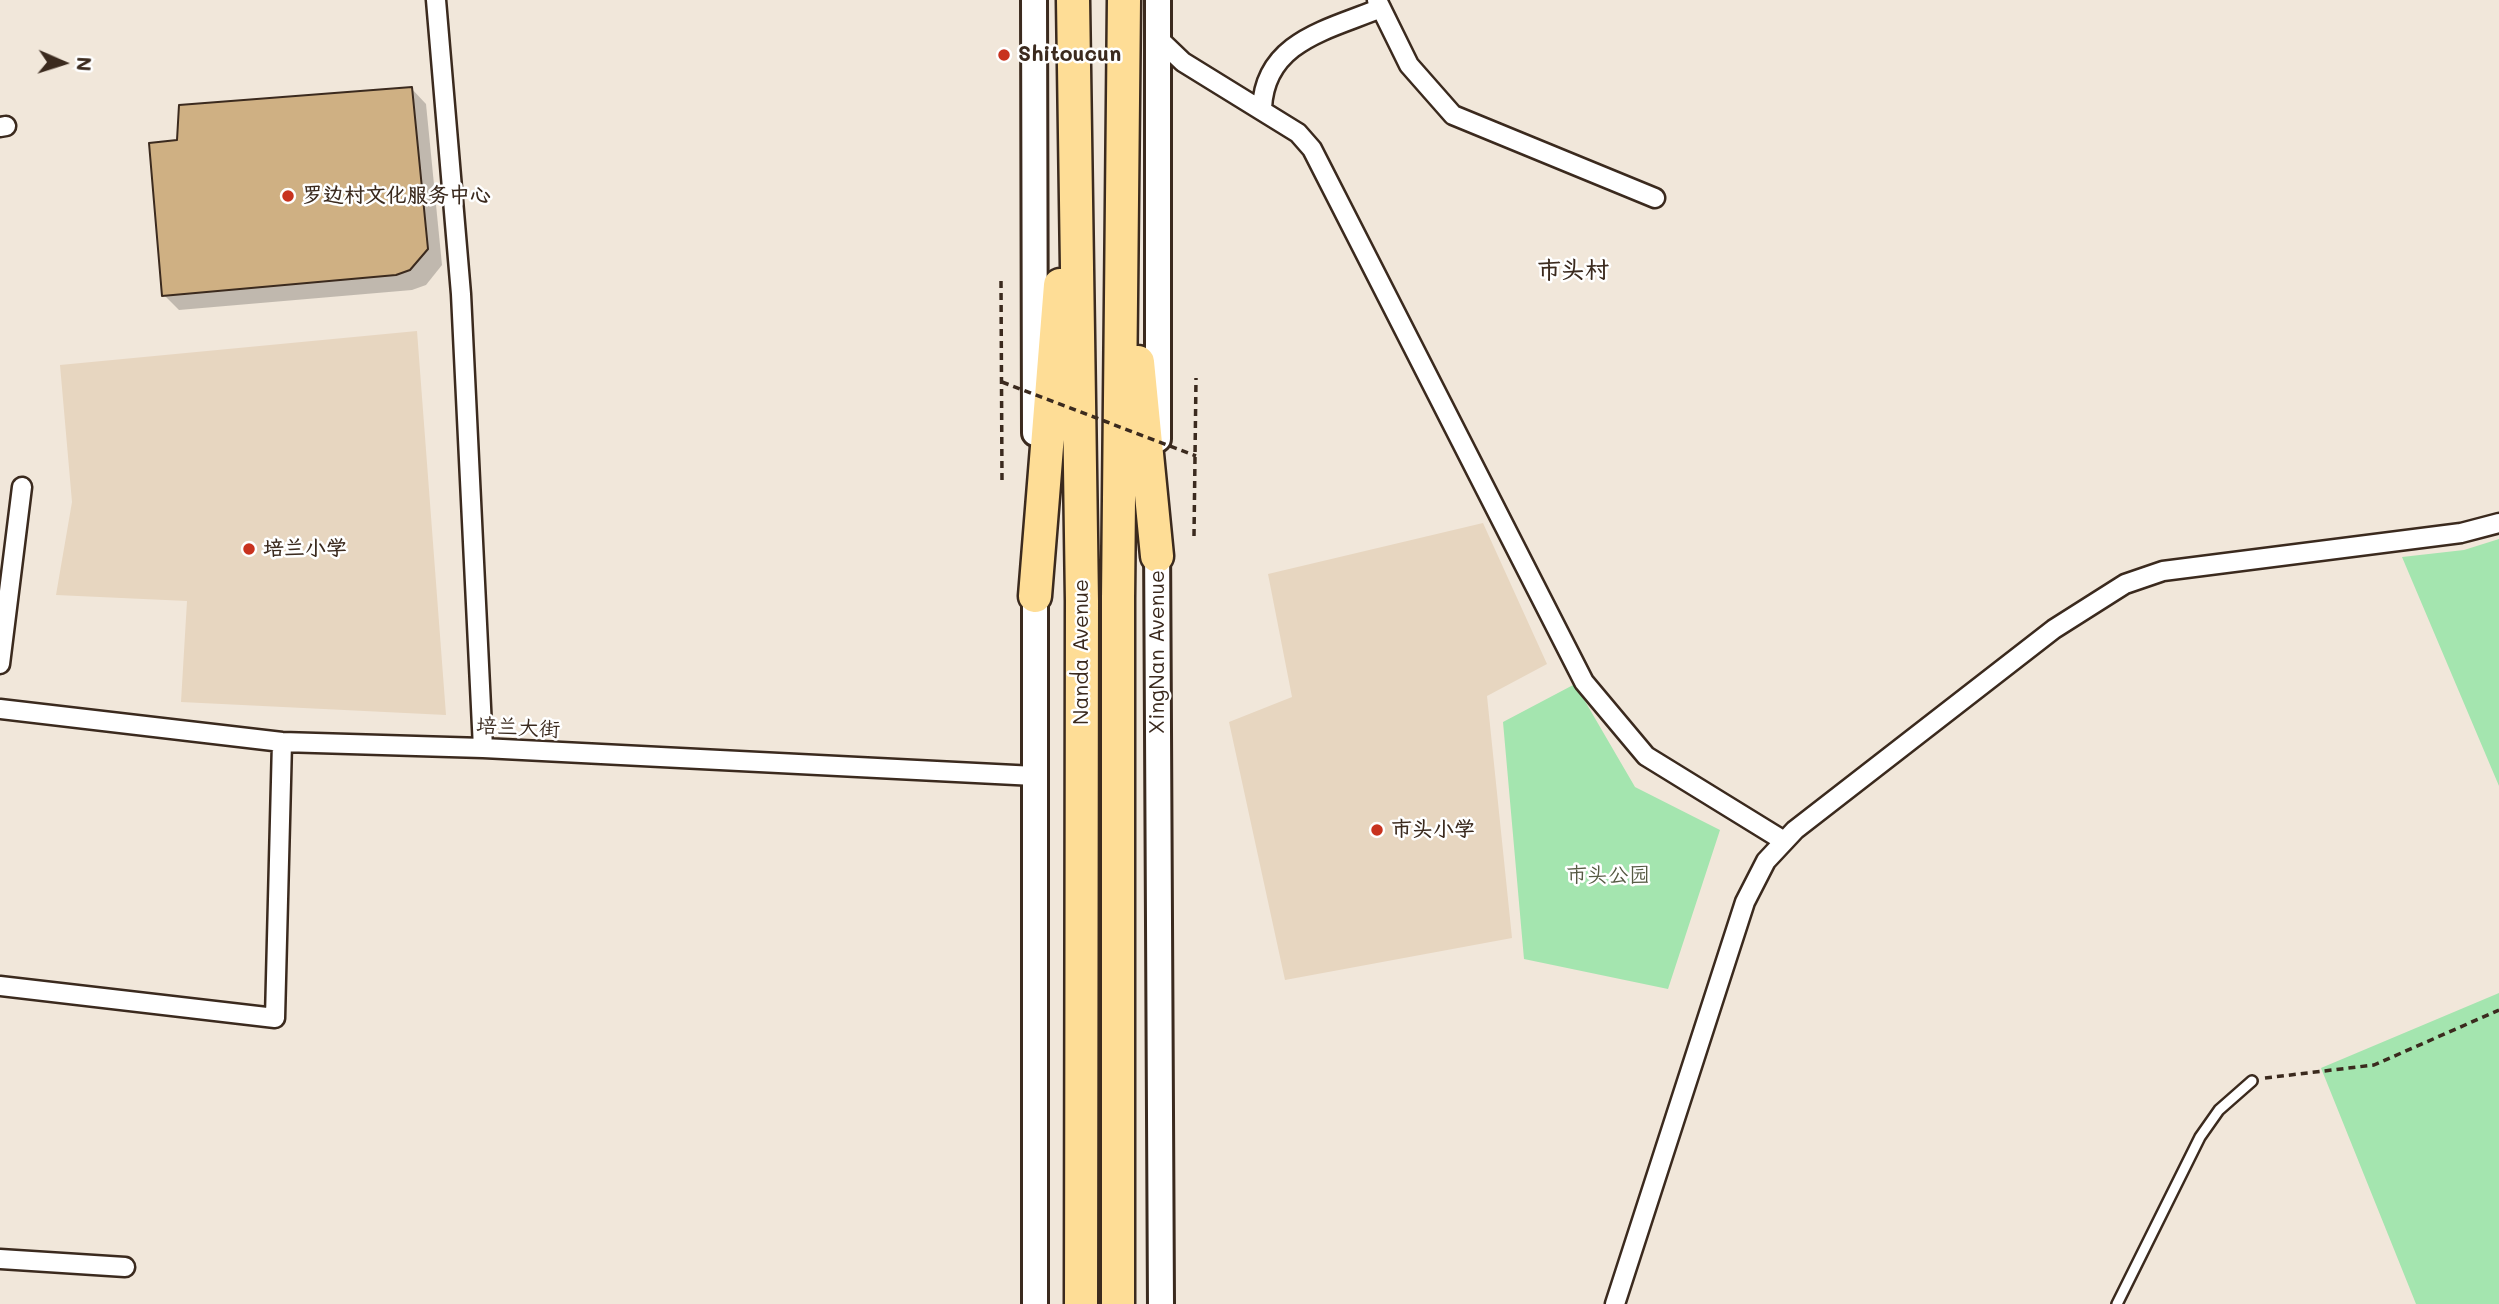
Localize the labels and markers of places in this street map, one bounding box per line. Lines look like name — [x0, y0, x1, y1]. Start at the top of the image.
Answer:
place label: Shitoucun — [1018, 42, 1121, 68]
marker: Shitoucun — [996, 47, 1012, 63]
place label: 罗边村文化服务中心 — [302, 183, 491, 209]
marker: 罗边村文化服务中心 — [280, 188, 296, 204]
place label: 培兰小学 — [263, 536, 347, 562]
marker: 培兰小学 — [241, 541, 257, 557]
place label: 市头小学 — [1391, 817, 1475, 843]
marker: 市头小学 — [1369, 822, 1385, 838]

